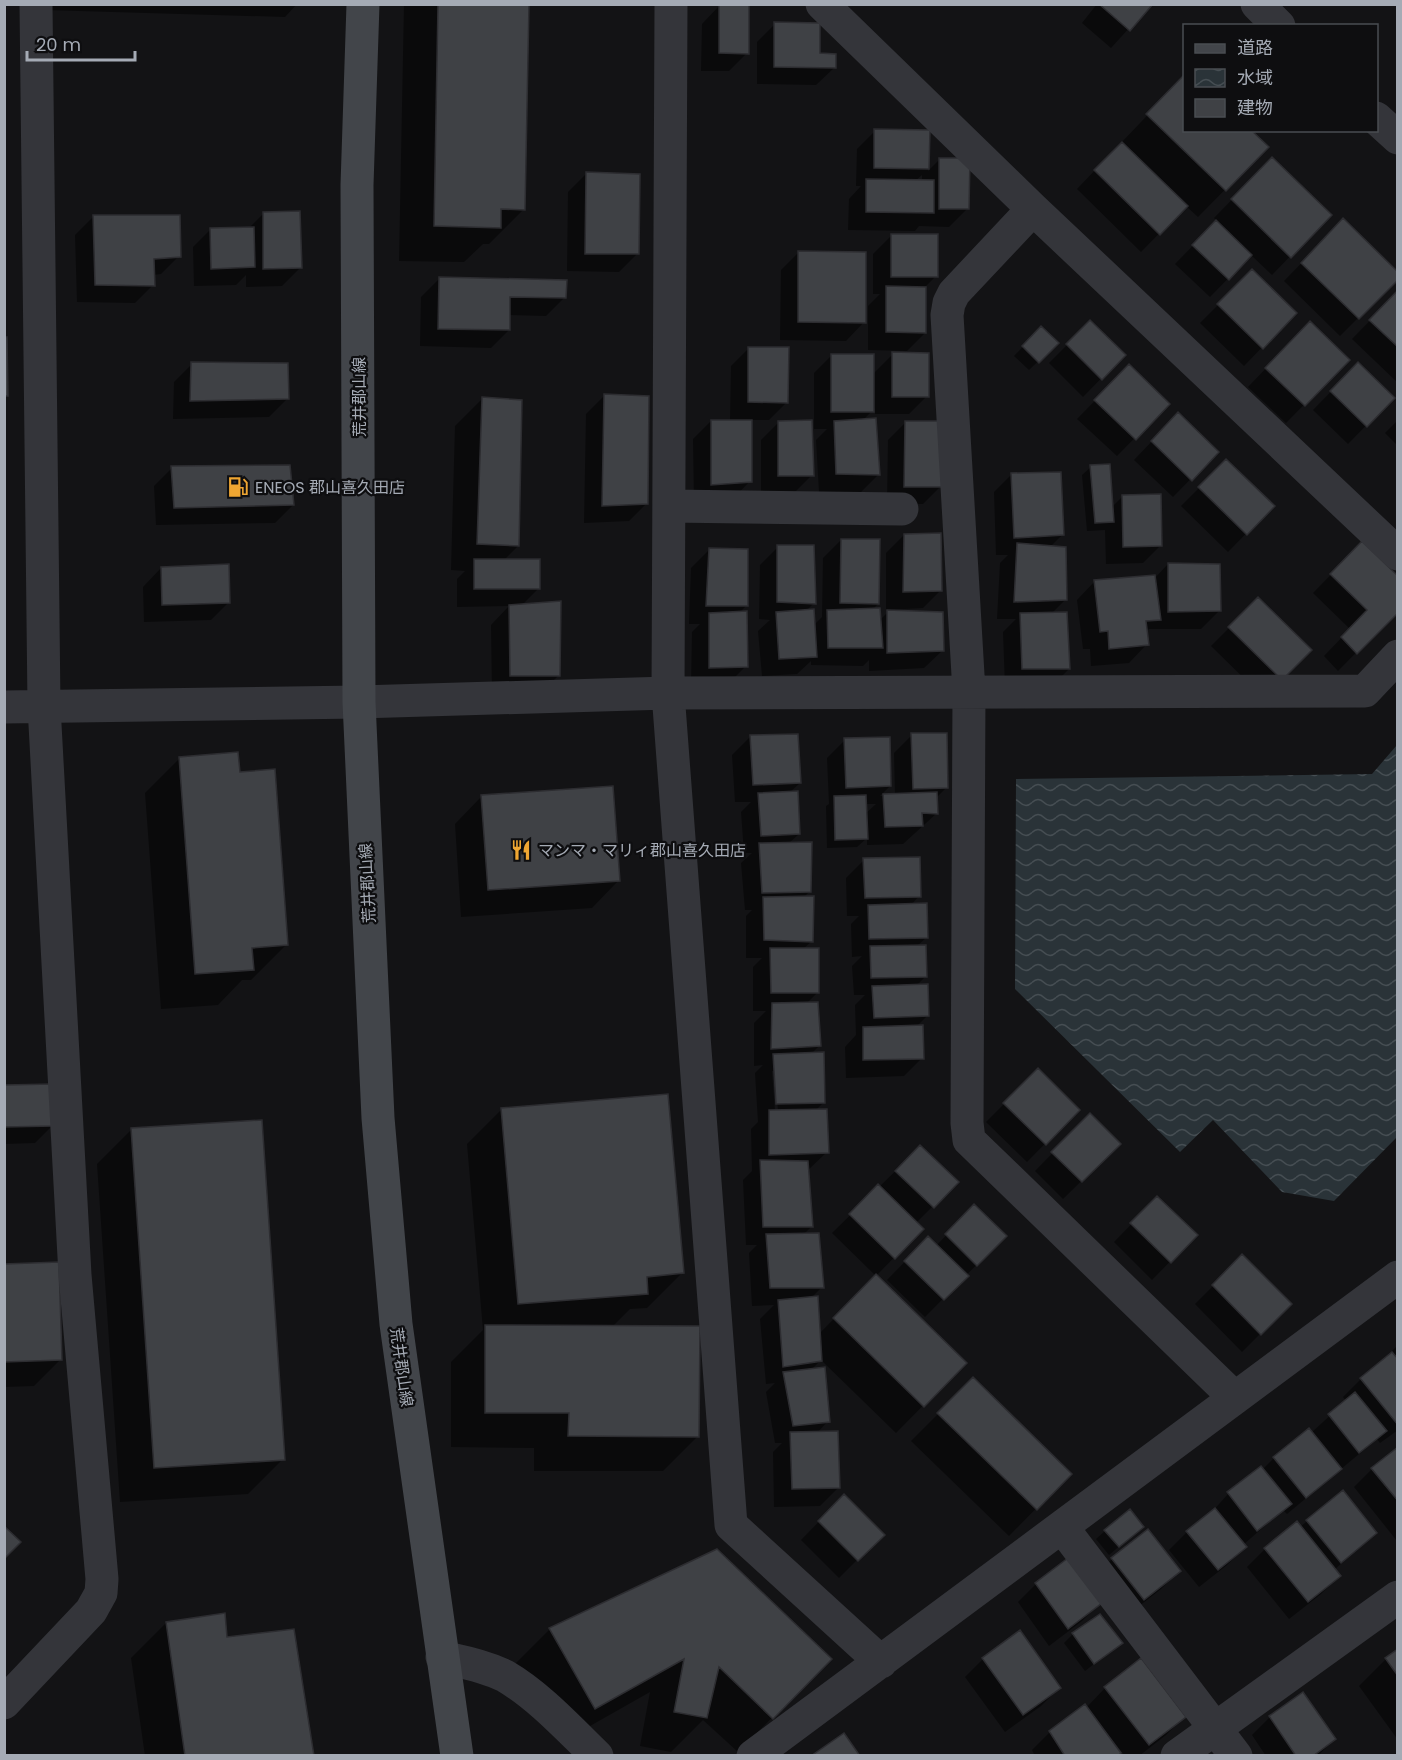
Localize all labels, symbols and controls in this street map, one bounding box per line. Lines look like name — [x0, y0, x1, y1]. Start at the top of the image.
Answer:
scale bar — [27, 24, 135, 62]
legend — [1183, 24, 1378, 132]
text: 20 m — [36, 32, 81, 57]
text: 道路 — [1237, 35, 1273, 60]
text: 水域 — [1237, 65, 1273, 90]
text: 建物 — [1237, 95, 1273, 120]
street label: 荒井郡山線 — [348, 357, 371, 437]
fuel station icon: ENEOS 郡山喜久田店 — [226, 475, 250, 499]
place label: ENEOS 郡山喜久田店 — [255, 476, 405, 499]
restaurant icon: マンマ・マリィ郡山喜久田店 — [509, 838, 533, 862]
place label: マンマ・マリィ郡山喜久田店 — [538, 839, 746, 862]
street label: 荒井郡山線 — [354, 842, 381, 924]
street label: 荒井郡山線 — [385, 1326, 418, 1408]

